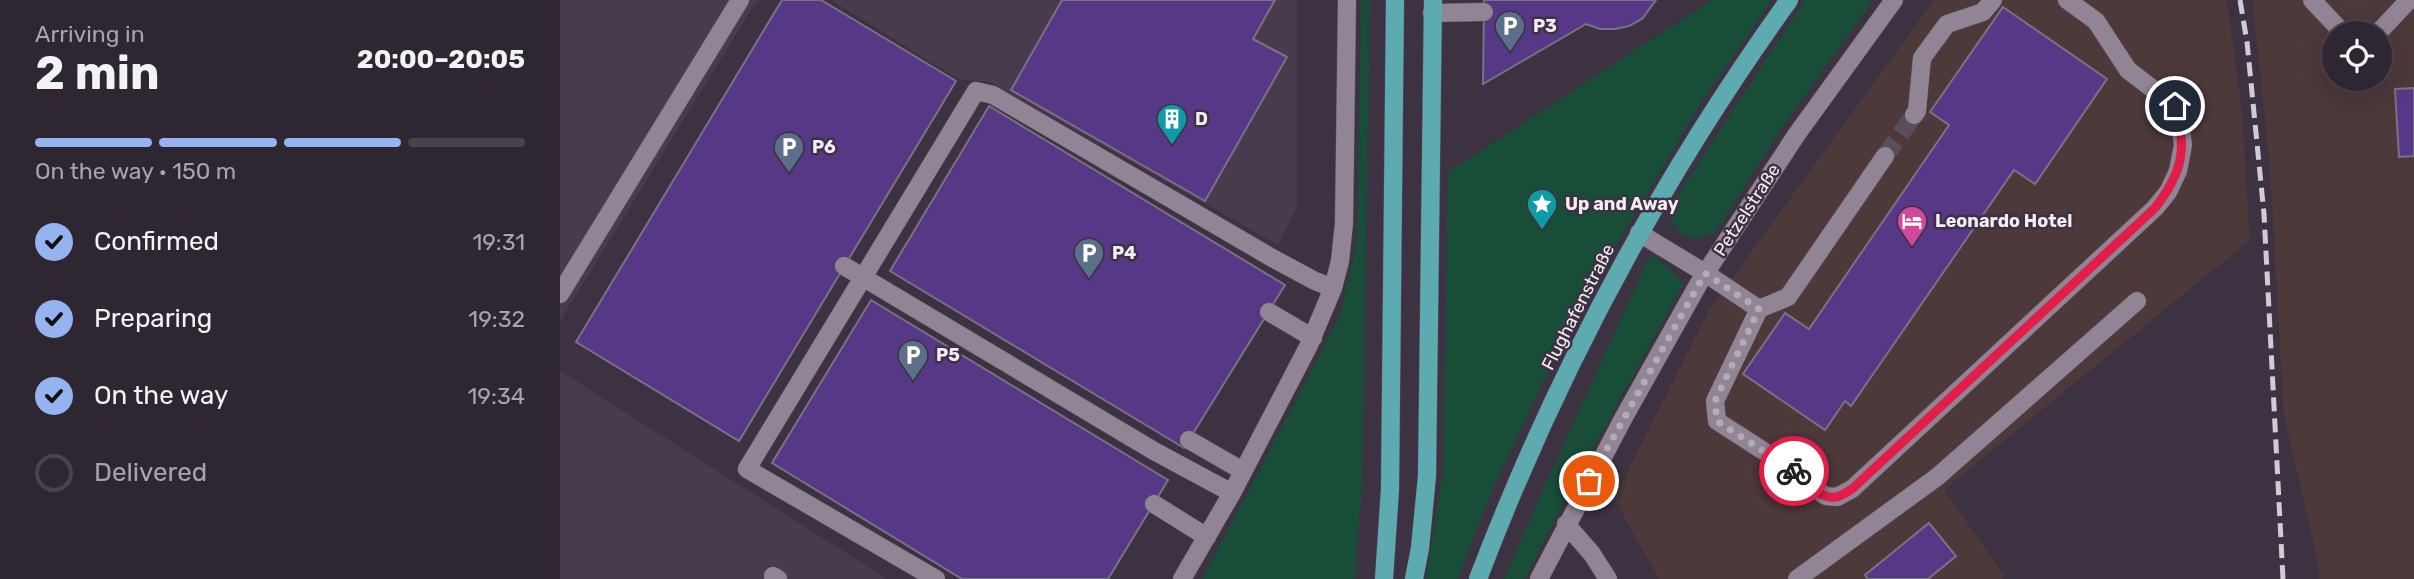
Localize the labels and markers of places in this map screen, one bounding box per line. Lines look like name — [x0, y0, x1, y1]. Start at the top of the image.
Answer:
parking icon: P3 — [1493, 9, 1527, 53]
place label: P3 — [1533, 15, 1557, 37]
pin — [2145, 76, 2205, 136]
building icon: D — [1155, 102, 1189, 146]
place label: D — [1195, 108, 1208, 130]
parking icon: P6 — [772, 130, 806, 174]
place label: P6 — [812, 136, 836, 158]
place icon: Up and Away — [1525, 187, 1559, 231]
place label: Up and Away — [1565, 193, 1679, 215]
hotel icon: Leonardo Hotel — [1895, 204, 1929, 248]
place label: Leonardo Hotel — [1935, 210, 2072, 232]
parking icon: P4 — [1072, 236, 1106, 280]
place label: P4 — [1112, 242, 1136, 264]
parking icon: P5 — [896, 338, 930, 382]
place label: P5 — [936, 344, 960, 366]
pin — [1559, 451, 1619, 511]

